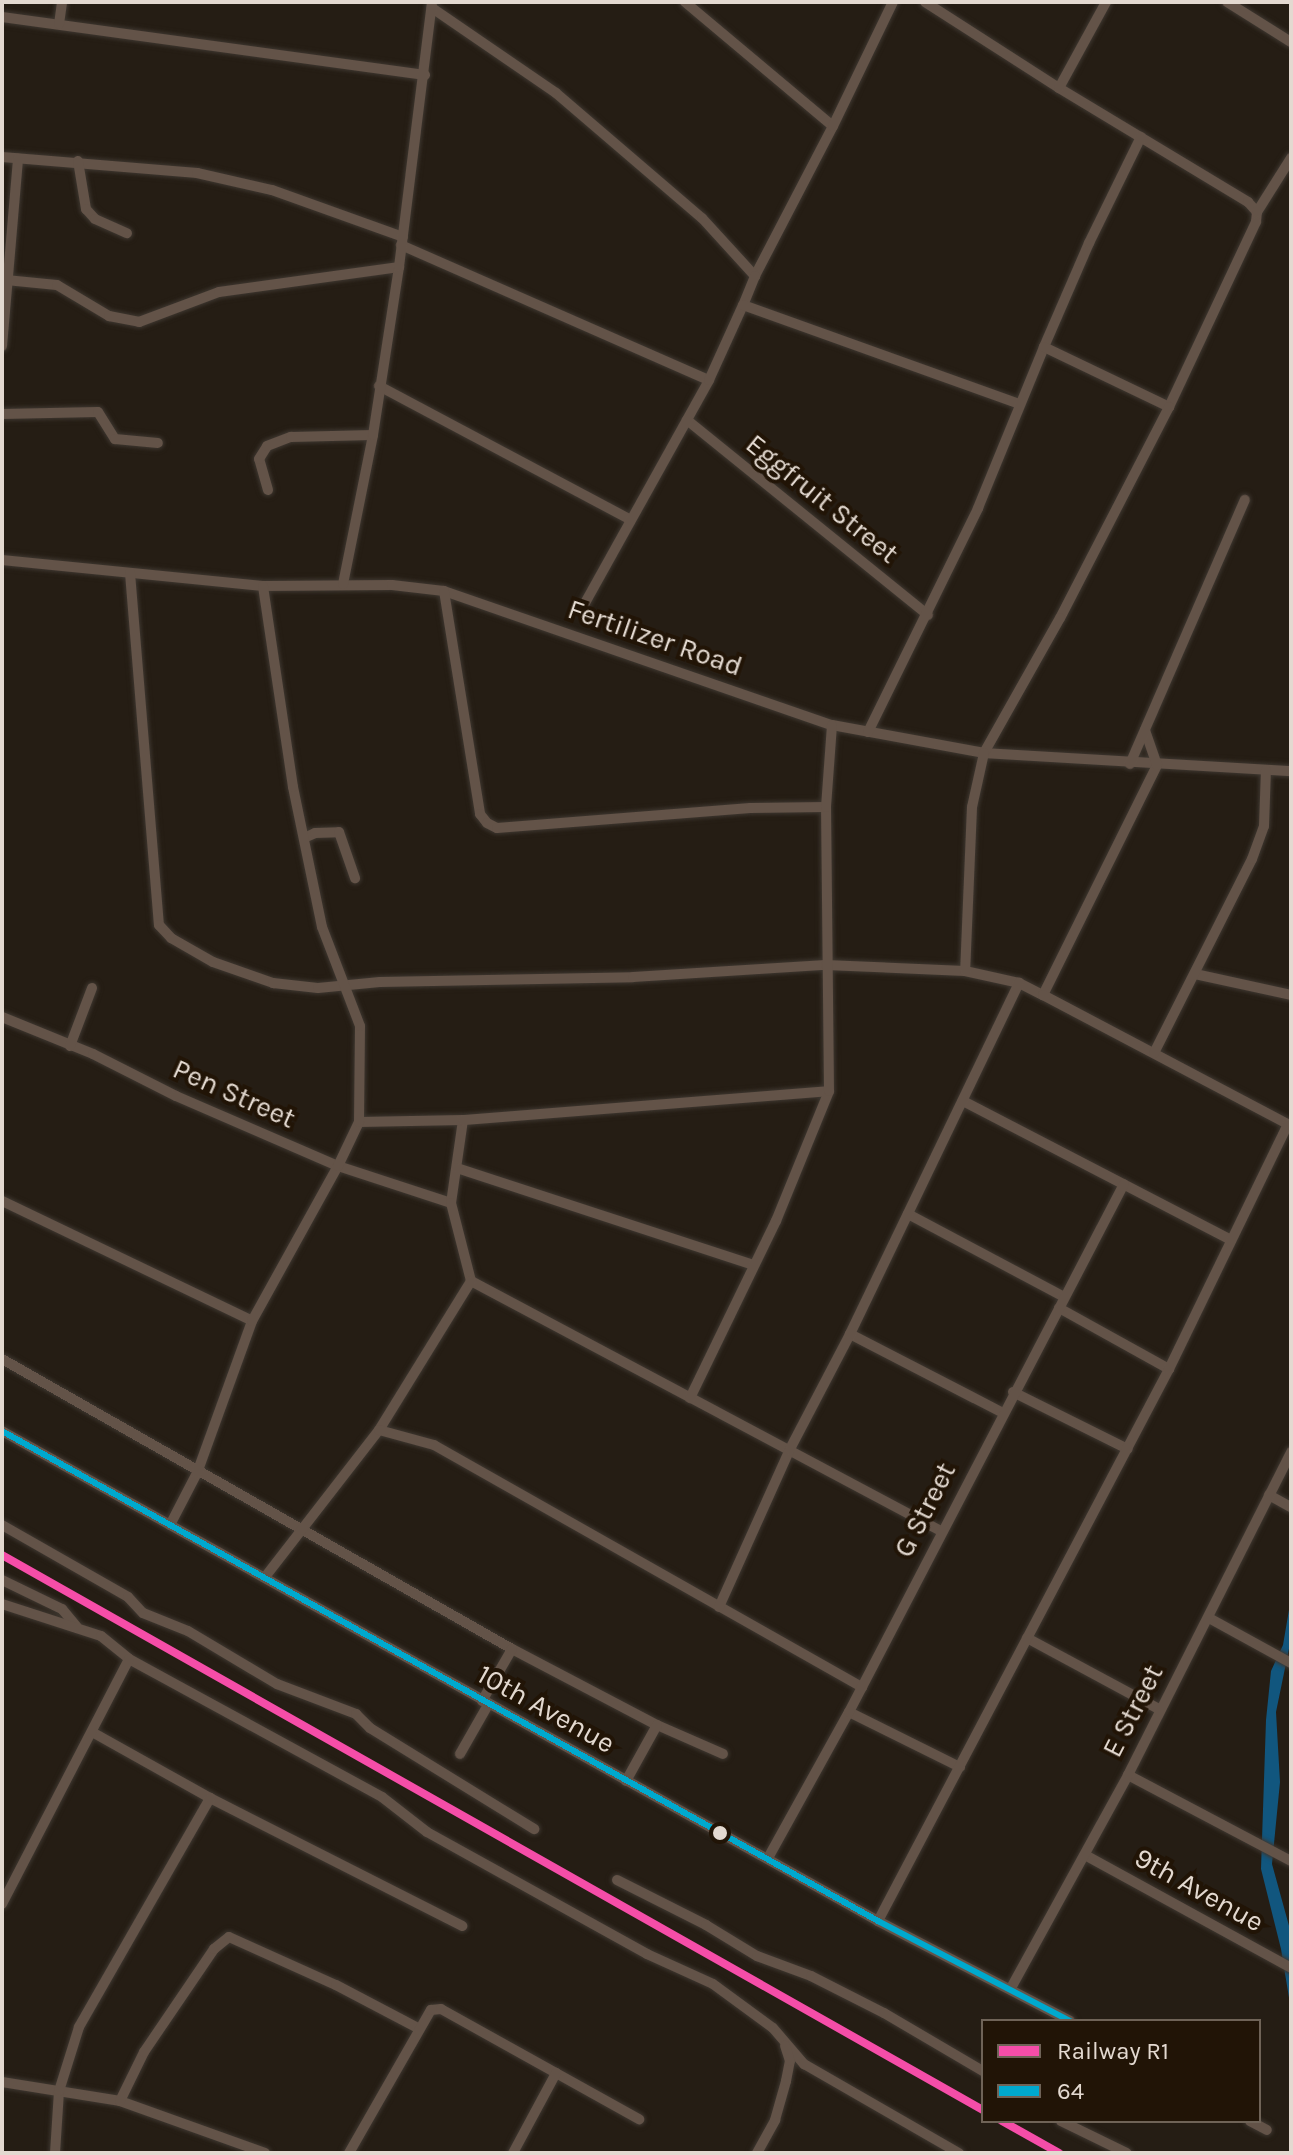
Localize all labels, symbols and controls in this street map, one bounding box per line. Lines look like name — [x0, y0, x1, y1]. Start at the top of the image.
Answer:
street label: Eggfruit Street — [739, 427, 905, 571]
street label: Fertilizer Road — [563, 592, 747, 684]
street label: Pen Street — [168, 1052, 300, 1136]
street label: G Street — [887, 1457, 963, 1563]
street label: 10th Avenue — [471, 1657, 621, 1761]
street label: E Street — [1096, 1659, 1170, 1763]
unlabelled marker — [712, 1825, 728, 1841]
street label: 9th Avenue — [1129, 1841, 1269, 1939]
legend — [981, 2019, 1261, 2123]
text: Railway R1 — [1057, 2037, 1169, 2065]
text: 64 — [1057, 2077, 1084, 2105]

